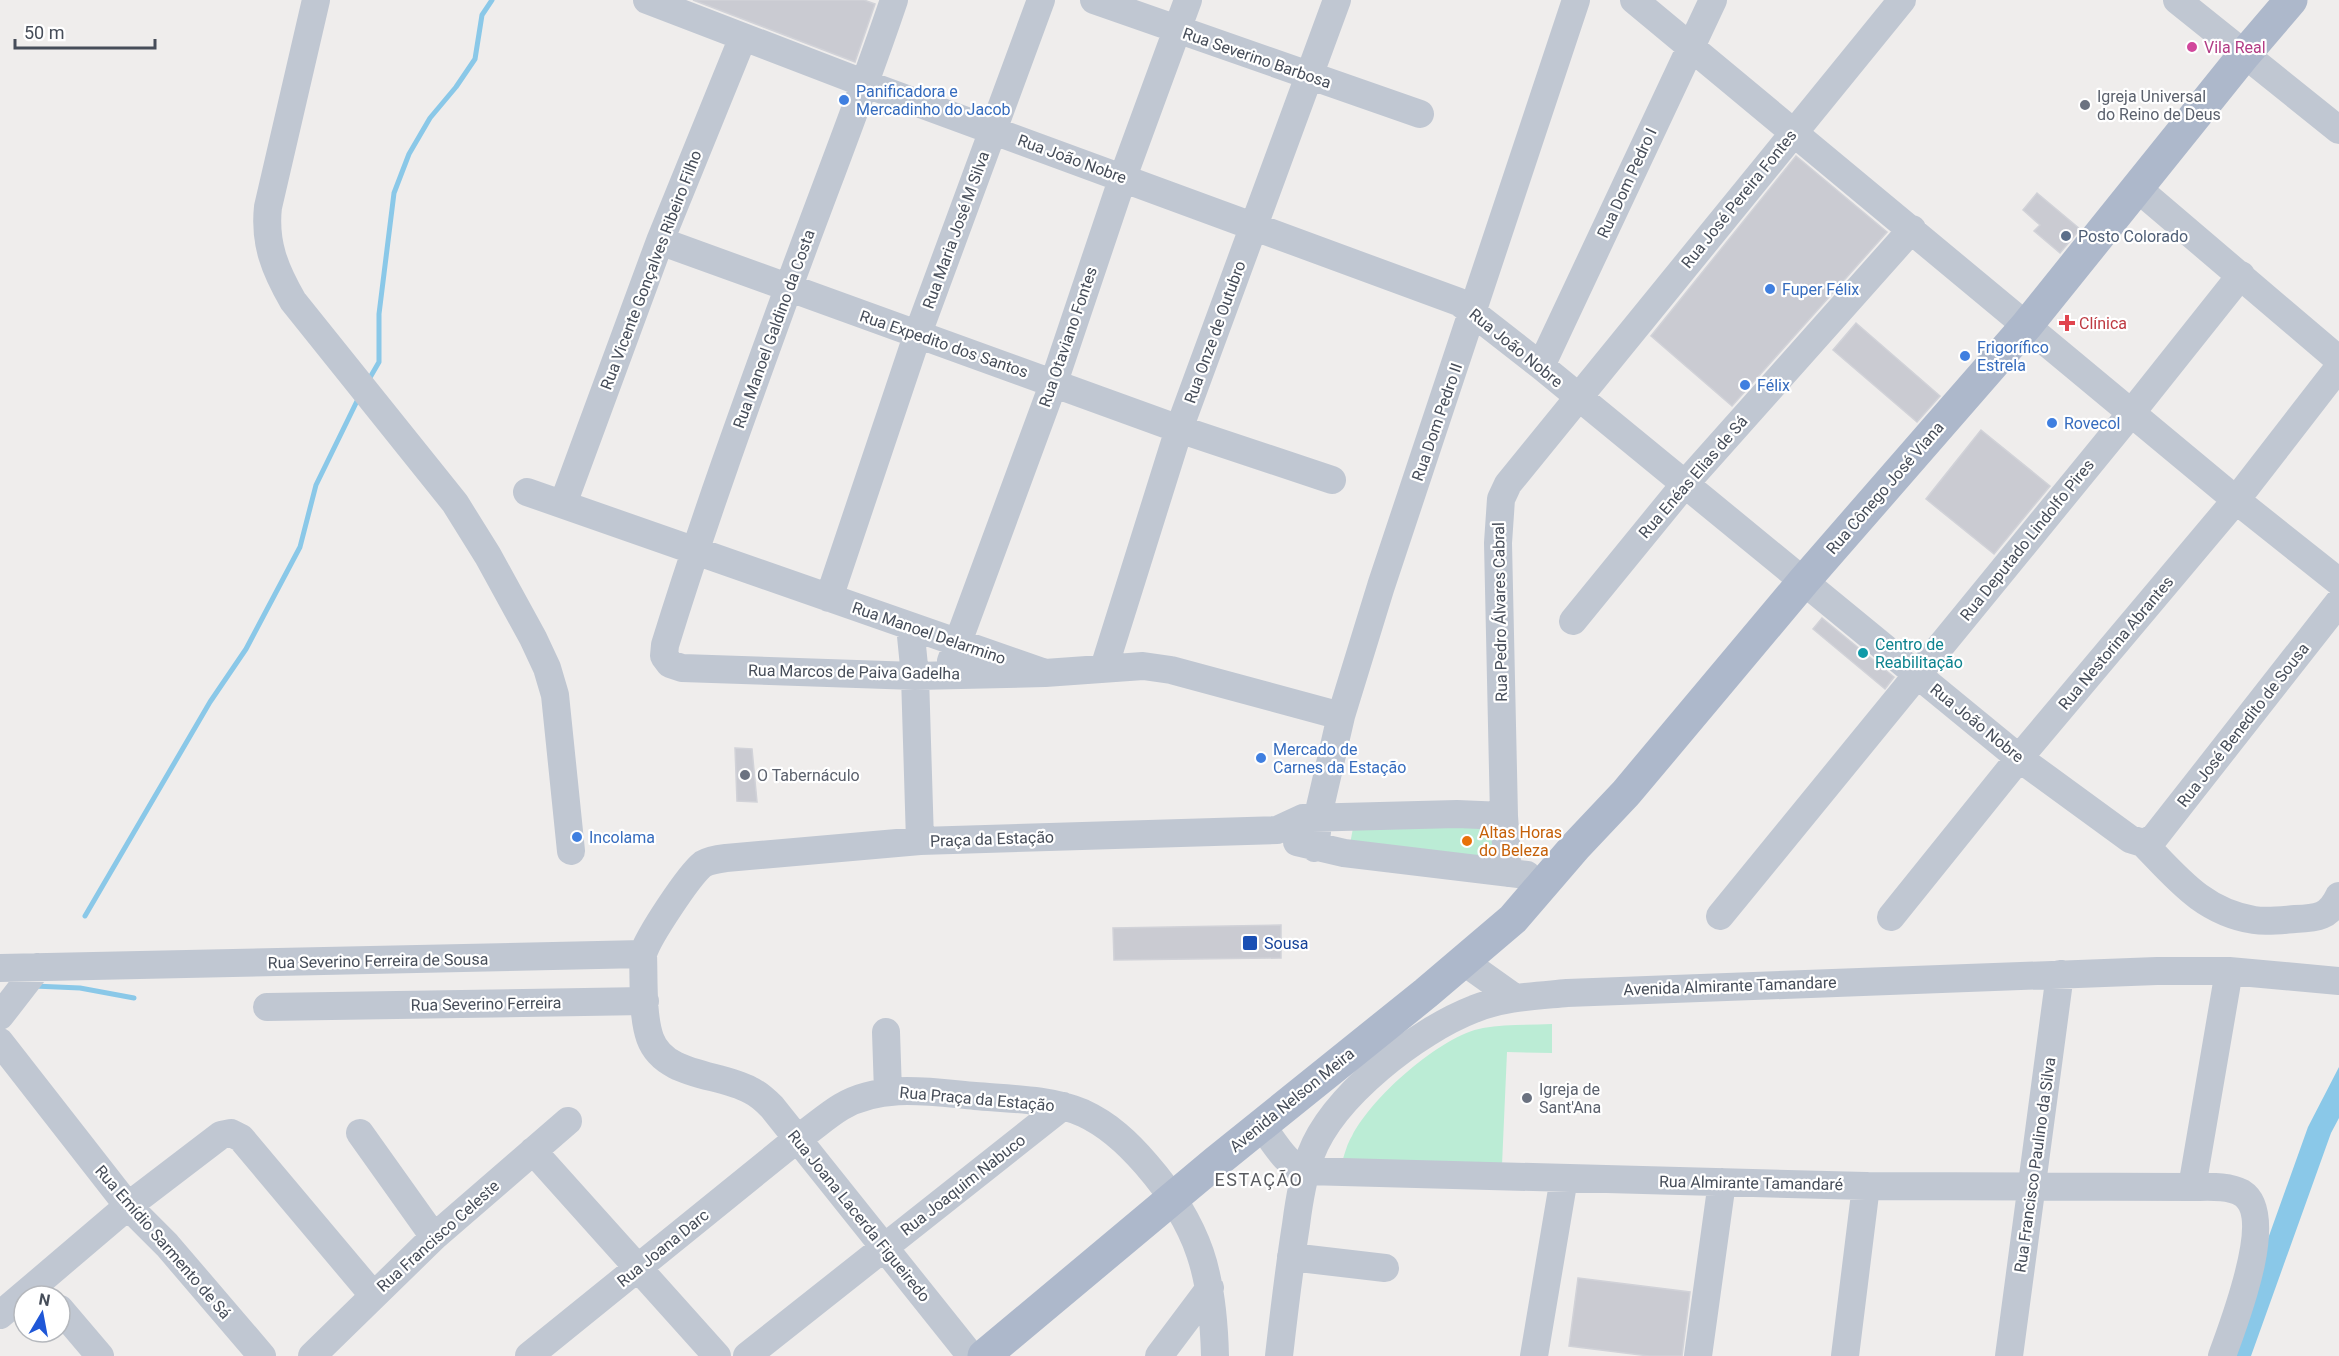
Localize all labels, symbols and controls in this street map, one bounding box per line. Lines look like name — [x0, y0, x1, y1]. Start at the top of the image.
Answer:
scale bar — [15, 12, 154, 50]
text: 50 m — [24, 22, 64, 43]
street label: Rua Severino Barbosa — [1180, 24, 1334, 92]
place label: Vila Real — [2204, 38, 2266, 57]
marker: Vila Real — [2185, 40, 2199, 54]
place label: Panificadora e Mercadinho do Jacob — [856, 82, 1011, 119]
place label: Igreja Universal do Reino de Deus — [2097, 87, 2221, 124]
marker: Panificadora e Mercadinho do Jacob — [837, 93, 851, 107]
marker: Igreja Universal do Reino de Deus — [2078, 98, 2092, 112]
street label: Rua Dom Pedro I — [1593, 125, 1661, 241]
street label: Rua José Pereira Fontes — [1677, 126, 1801, 272]
street label: Rua João Nobre — [1015, 131, 1129, 187]
street label: Rua Vicente Gonçalves Ribeiro Filho — [596, 148, 706, 392]
street label: Rua Maria José M Silva — [919, 149, 993, 311]
street label: Rua Manoel Galdino da Costa — [729, 227, 819, 431]
place label: Posto Colorado — [2078, 227, 2188, 246]
marker: Posto Colorado — [2059, 229, 2073, 243]
street label: Rua Onze de Outubro — [1180, 258, 1250, 406]
street label: Rua Otaviano Fontes — [1035, 264, 1101, 410]
place label: Fuper Félix — [1782, 280, 1859, 299]
marker: Fuper Félix — [1763, 282, 1777, 296]
street label: Rua João Nobre — [1466, 305, 1566, 391]
street label: Rua Expedito dos Santos — [857, 306, 1031, 382]
place label: Clínica — [2079, 314, 2127, 333]
marker: Clínica — [2060, 316, 2074, 330]
place label: Frigorífico Estrela — [1977, 338, 2049, 375]
marker: Frigorífico Estrela — [1958, 349, 1972, 363]
street label: Rua Dom Pedro II — [1408, 360, 1466, 484]
place label: Félix — [1757, 376, 1790, 395]
marker: Félix — [1738, 378, 1752, 392]
street label: Rua Enéas Elias de Sá — [1635, 412, 1751, 542]
place label: Rovecol — [2064, 414, 2120, 433]
marker: Rovecol — [2045, 416, 2059, 430]
street label: Rua Cônego José Viana — [1822, 418, 1948, 558]
street label: Rua Deputado Lindolfo Pires — [1956, 455, 2098, 625]
street label: Rua Pedro Álvares Cabral — [1489, 522, 1511, 702]
street label: Rua Nestorina Abrantes — [2055, 572, 2177, 714]
street label: Rua Manoel Delarmino — [850, 598, 1008, 668]
place label: Centro de Reabilitação — [1875, 635, 1963, 672]
street label: Rua José Benedito de Sousa — [2173, 639, 2313, 811]
marker: Centro de Reabilitação — [1856, 646, 1870, 660]
street label: Rua Marcos de Paiva Gadelha — [748, 661, 960, 683]
street label: Rua João Nobre — [1927, 680, 2027, 766]
place label: Mercado de Carnes da Estação — [1273, 740, 1406, 777]
marker: Mercado de Carnes da Estação — [1254, 751, 1268, 765]
place label: O Tabernáculo — [757, 766, 860, 785]
marker: O Tabernáculo — [738, 768, 752, 782]
place label: Altas Horas do Beleza — [1479, 823, 1562, 860]
street label: Praça da Estação — [930, 827, 1054, 851]
place label: Incolama — [589, 828, 655, 847]
marker: Incolama — [570, 830, 584, 844]
marker: Altas Horas do Beleza — [1460, 834, 1474, 848]
marker: Sousa — [1241, 934, 1259, 952]
place label: Sousa — [1264, 934, 1308, 953]
street label: Rua Severino Ferreira de Sousa — [268, 950, 488, 972]
street label: Avenida Almirante Tamandare — [1623, 973, 1837, 999]
street label: Rua Severino Ferreira — [411, 993, 561, 1015]
street label: Avenida Nelson Meira — [1226, 1044, 1358, 1156]
street label: Rua Francisco Paulino da Silva — [2010, 1056, 2060, 1274]
place label: Igreja de Sant'Ana — [1539, 1080, 1601, 1117]
street label: Rua Praça da Estação — [899, 1083, 1055, 1115]
marker: Igreja de Sant'Ana — [1520, 1091, 1534, 1105]
street label: Rua Joana Lacerda Figueiredo — [784, 1126, 934, 1306]
street label: Rua Joaquim Nabuco — [897, 1130, 1029, 1240]
street label: Rua Emídio Sarmento de Sá — [91, 1161, 235, 1323]
district label: ESTAÇÃO — [1215, 1169, 1303, 1190]
street label: Rua Almirante Tamandaré — [1659, 1172, 1843, 1194]
street label: Rua Francisco Celeste — [373, 1176, 503, 1296]
street label: Rua Joana Darc — [613, 1205, 713, 1291]
north arrow — [12, 1284, 72, 1344]
text: N — [37, 1289, 52, 1310]

